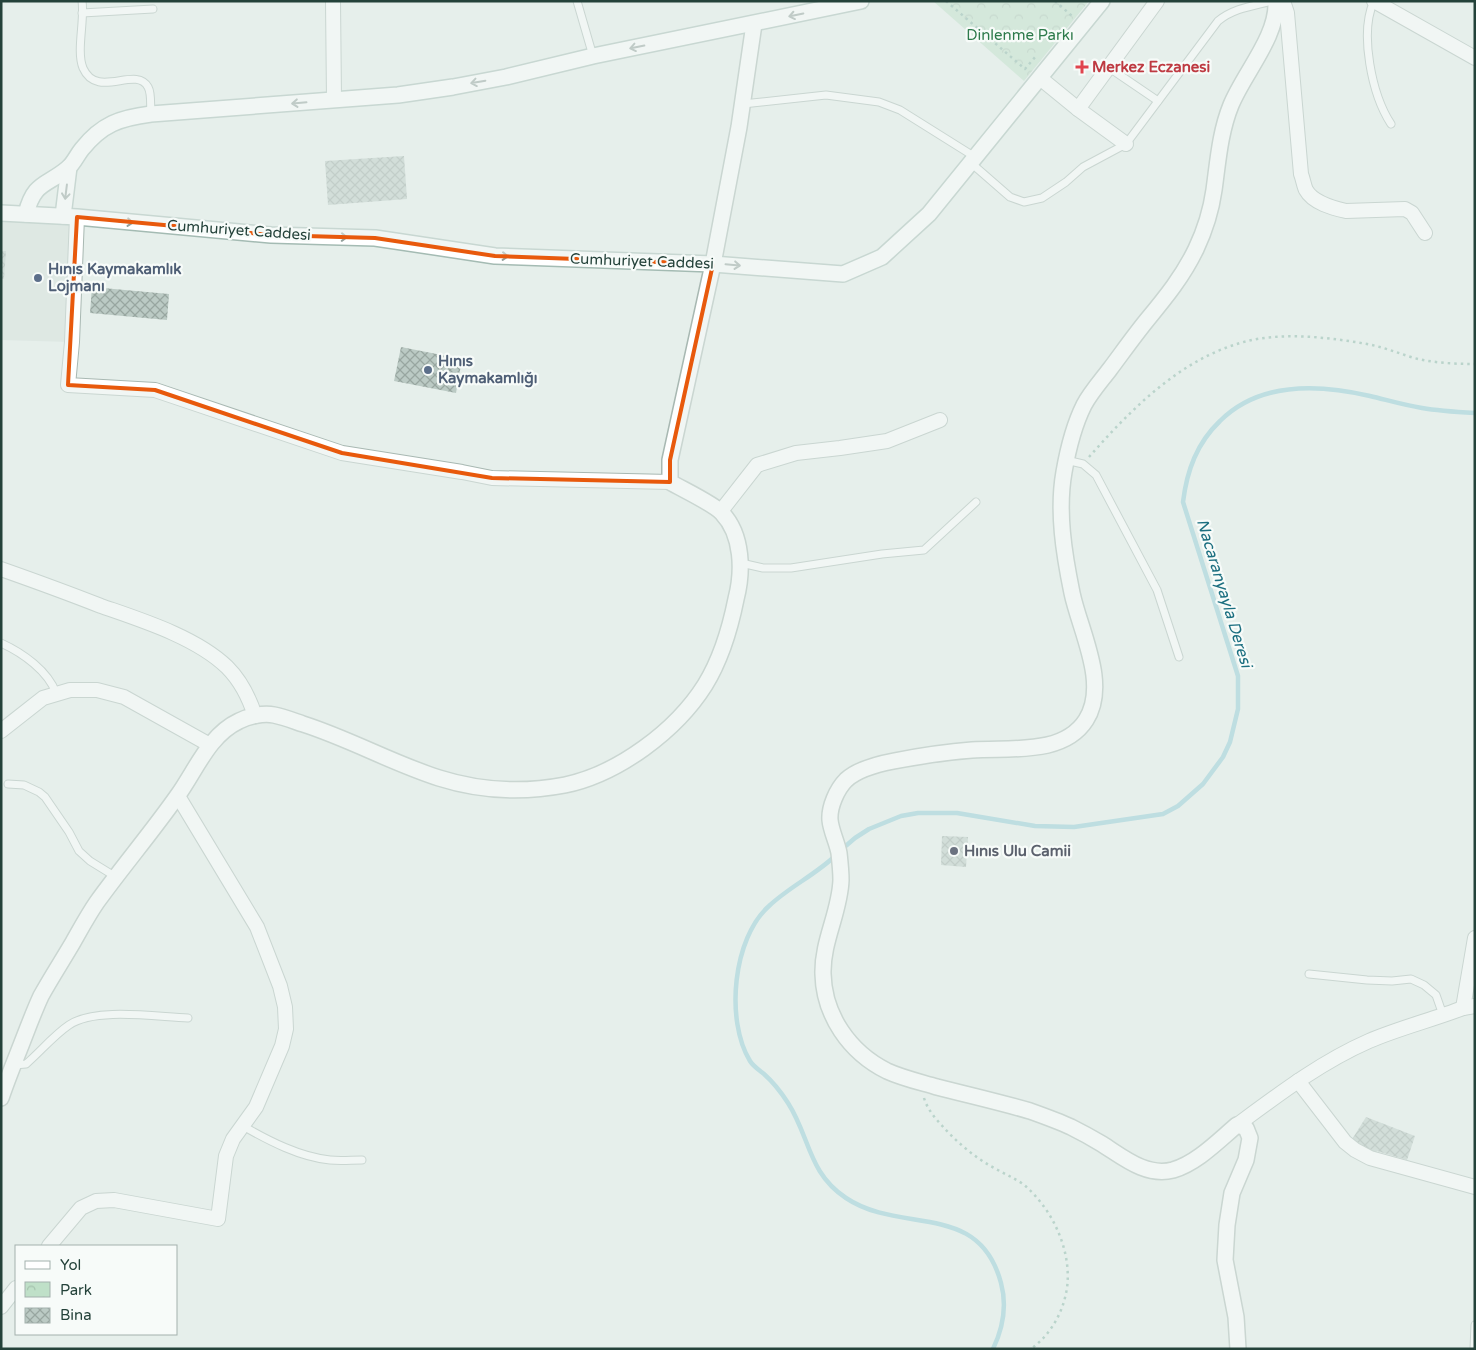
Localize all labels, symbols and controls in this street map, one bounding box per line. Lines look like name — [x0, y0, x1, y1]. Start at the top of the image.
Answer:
one-way arrow — [788, 11, 804, 20]
park label: Dinlenme Parkı — [966, 26, 1074, 44]
one-way arrow — [629, 43, 645, 53]
place label: Merkez Eczanesi — [1092, 58, 1210, 76]
marker: Merkez Eczanesi — [1076, 61, 1088, 73]
one-way arrow — [471, 78, 487, 88]
one-way arrow — [292, 98, 308, 107]
one-way arrow — [61, 183, 71, 199]
street label: Cumhuriyet Caddesi — [166, 216, 312, 244]
one-way arrow — [117, 217, 133, 226]
one-way arrow — [332, 232, 348, 241]
street label: Cumhuriyet Caddesi — [570, 249, 714, 273]
one-way arrow — [493, 251, 509, 260]
place label: Hınıs Kaymakamlık Lojmanı — [48, 260, 181, 296]
one-way arrow — [725, 261, 741, 270]
marker: Hınıs Kaymakamlık Lojmanı — [32, 272, 44, 284]
place label: Hınıs Kaymakamlığı — [438, 352, 538, 388]
marker: Hınıs Kaymakamlığı — [422, 364, 434, 376]
water label: Nacaranyayla Deresi — [1192, 516, 1257, 672]
place label: Hınıs Ulu Camii — [964, 842, 1071, 860]
marker: Hınıs Ulu Camii — [948, 845, 960, 857]
legend — [15, 1245, 178, 1335]
text: Yol — [60, 1256, 81, 1274]
text: Park — [60, 1281, 92, 1299]
text: Bina — [60, 1306, 92, 1324]

